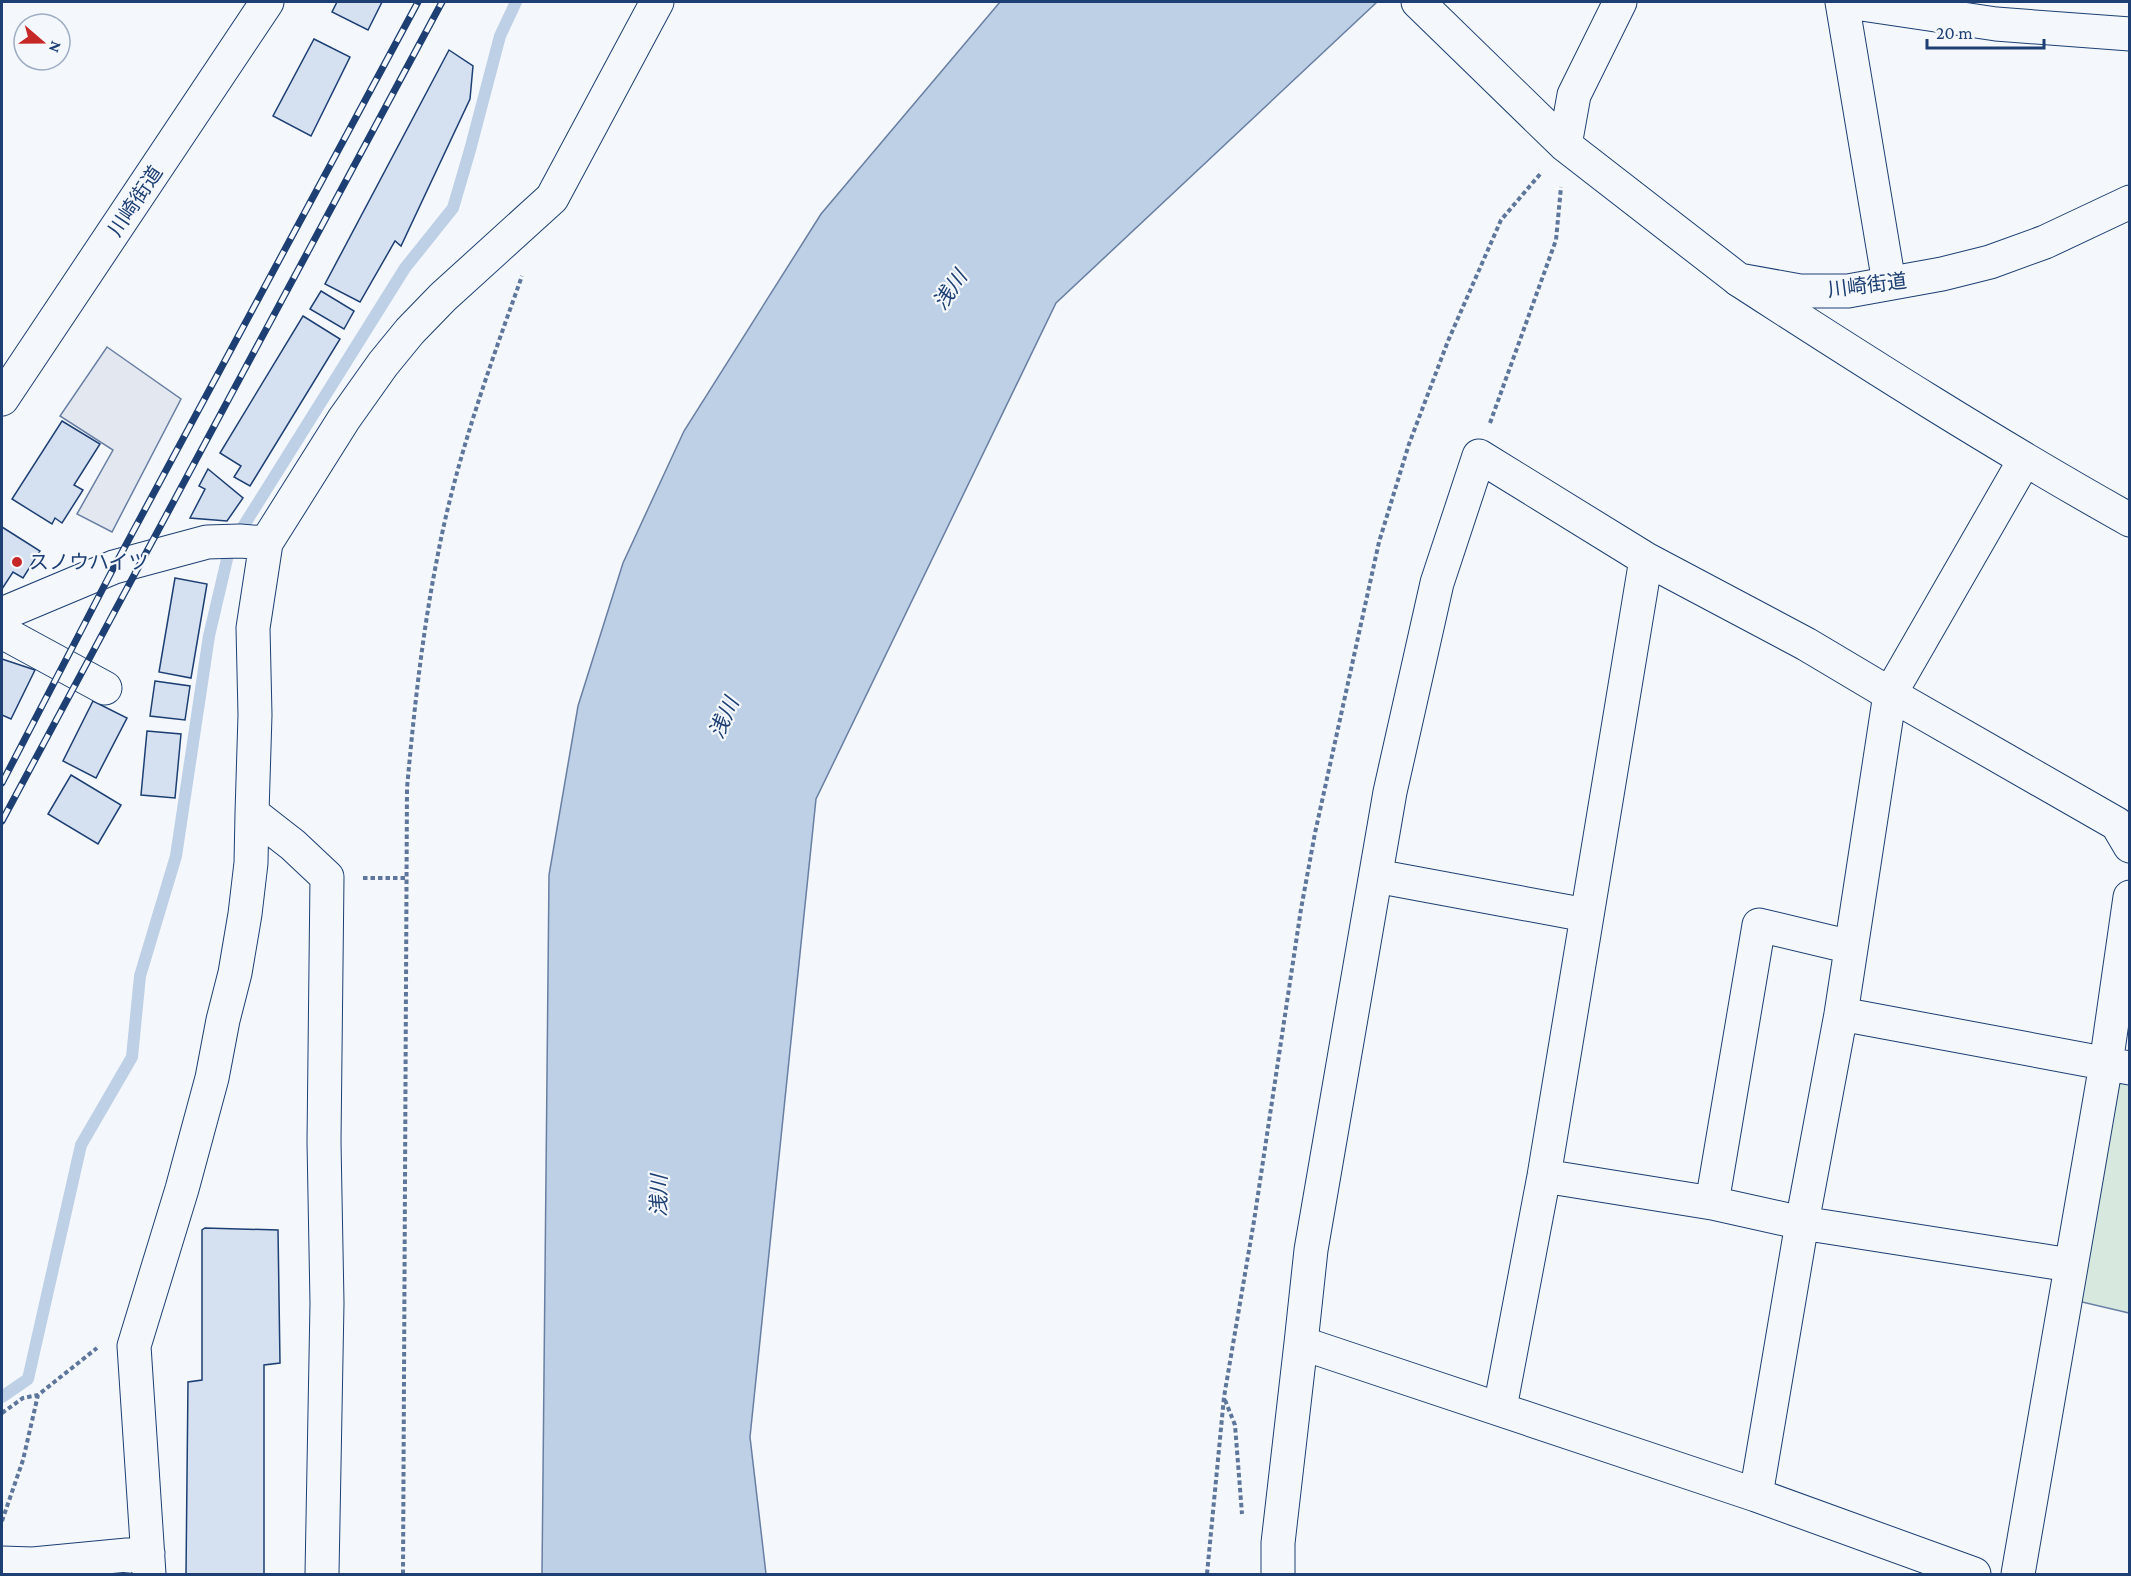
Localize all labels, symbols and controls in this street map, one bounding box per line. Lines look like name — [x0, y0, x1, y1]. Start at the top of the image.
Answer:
north arrow — [12, 12, 72, 72]
scale bar — [1927, 12, 2044, 50]
text: 20 m — [1936, 23, 1973, 43]
text: N — [46, 39, 65, 55]
street label: 川崎街道 — [104, 162, 166, 240]
water label: 浅川 — [928, 264, 973, 314]
street label: 川崎街道 — [1826, 269, 1908, 301]
place label: スノウハイツ — [29, 551, 149, 573]
marker: スノウハイツ — [10, 555, 24, 569]
water label: 浅川 — [704, 692, 744, 742]
water label: 浅川 — [647, 1173, 671, 1217]

